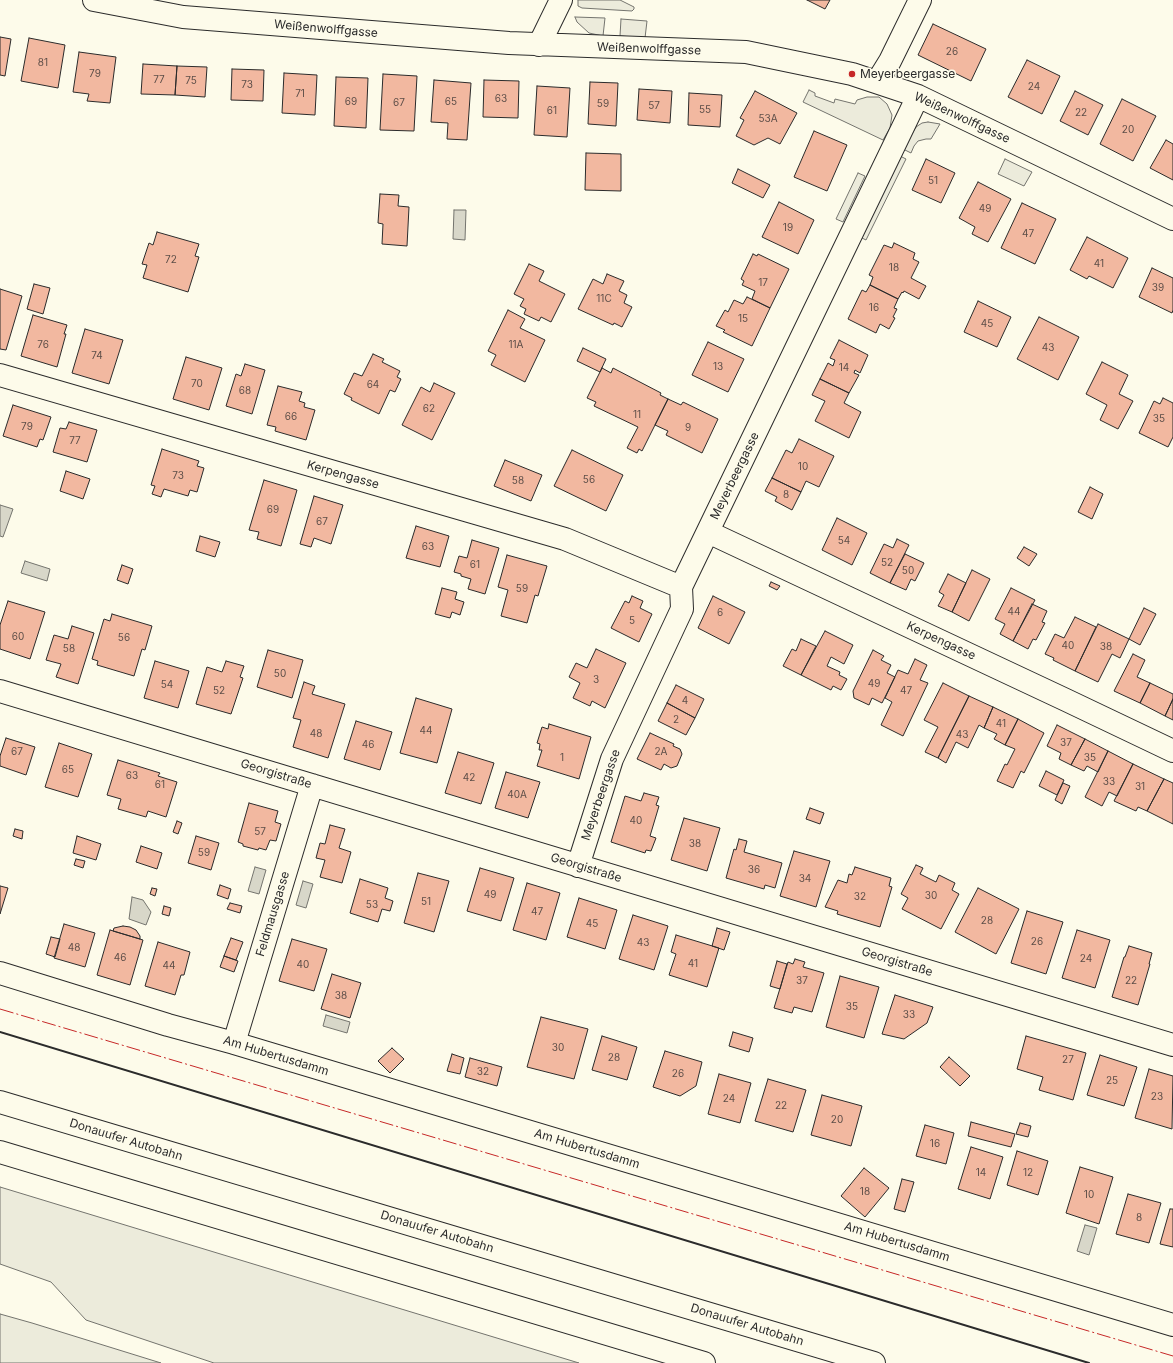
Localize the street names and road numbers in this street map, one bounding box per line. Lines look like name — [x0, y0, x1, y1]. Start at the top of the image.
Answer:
street label: Weißenwolffgasse — [274, 17, 378, 41]
street label: Weißenwolffgasse — [597, 40, 701, 58]
street label: Weißenwolffgasse — [912, 89, 1012, 147]
street label: Meyerbeergasse — [708, 430, 762, 522]
street label: Kerpengasse — [305, 458, 381, 492]
street label: Kerpengasse — [904, 619, 978, 663]
street label: Meyerbeergasse — [579, 748, 623, 842]
street label: Georgistraße — [239, 756, 313, 792]
street label: Georgistraße — [549, 850, 623, 886]
street label: Feldmausgasse — [253, 870, 293, 958]
street label: Georgistraße — [860, 944, 934, 980]
street label: Am Hubertusdamm — [221, 1033, 331, 1079]
street label: Donauufer Autobahn — [68, 1116, 184, 1164]
street label: Am Hubertusdamm — [532, 1126, 642, 1172]
street label: Donauufer Autobahn — [379, 1208, 495, 1256]
street label: Am Hubertusdamm — [842, 1219, 952, 1265]
street label: Donauufer Autobahn — [689, 1301, 805, 1349]

